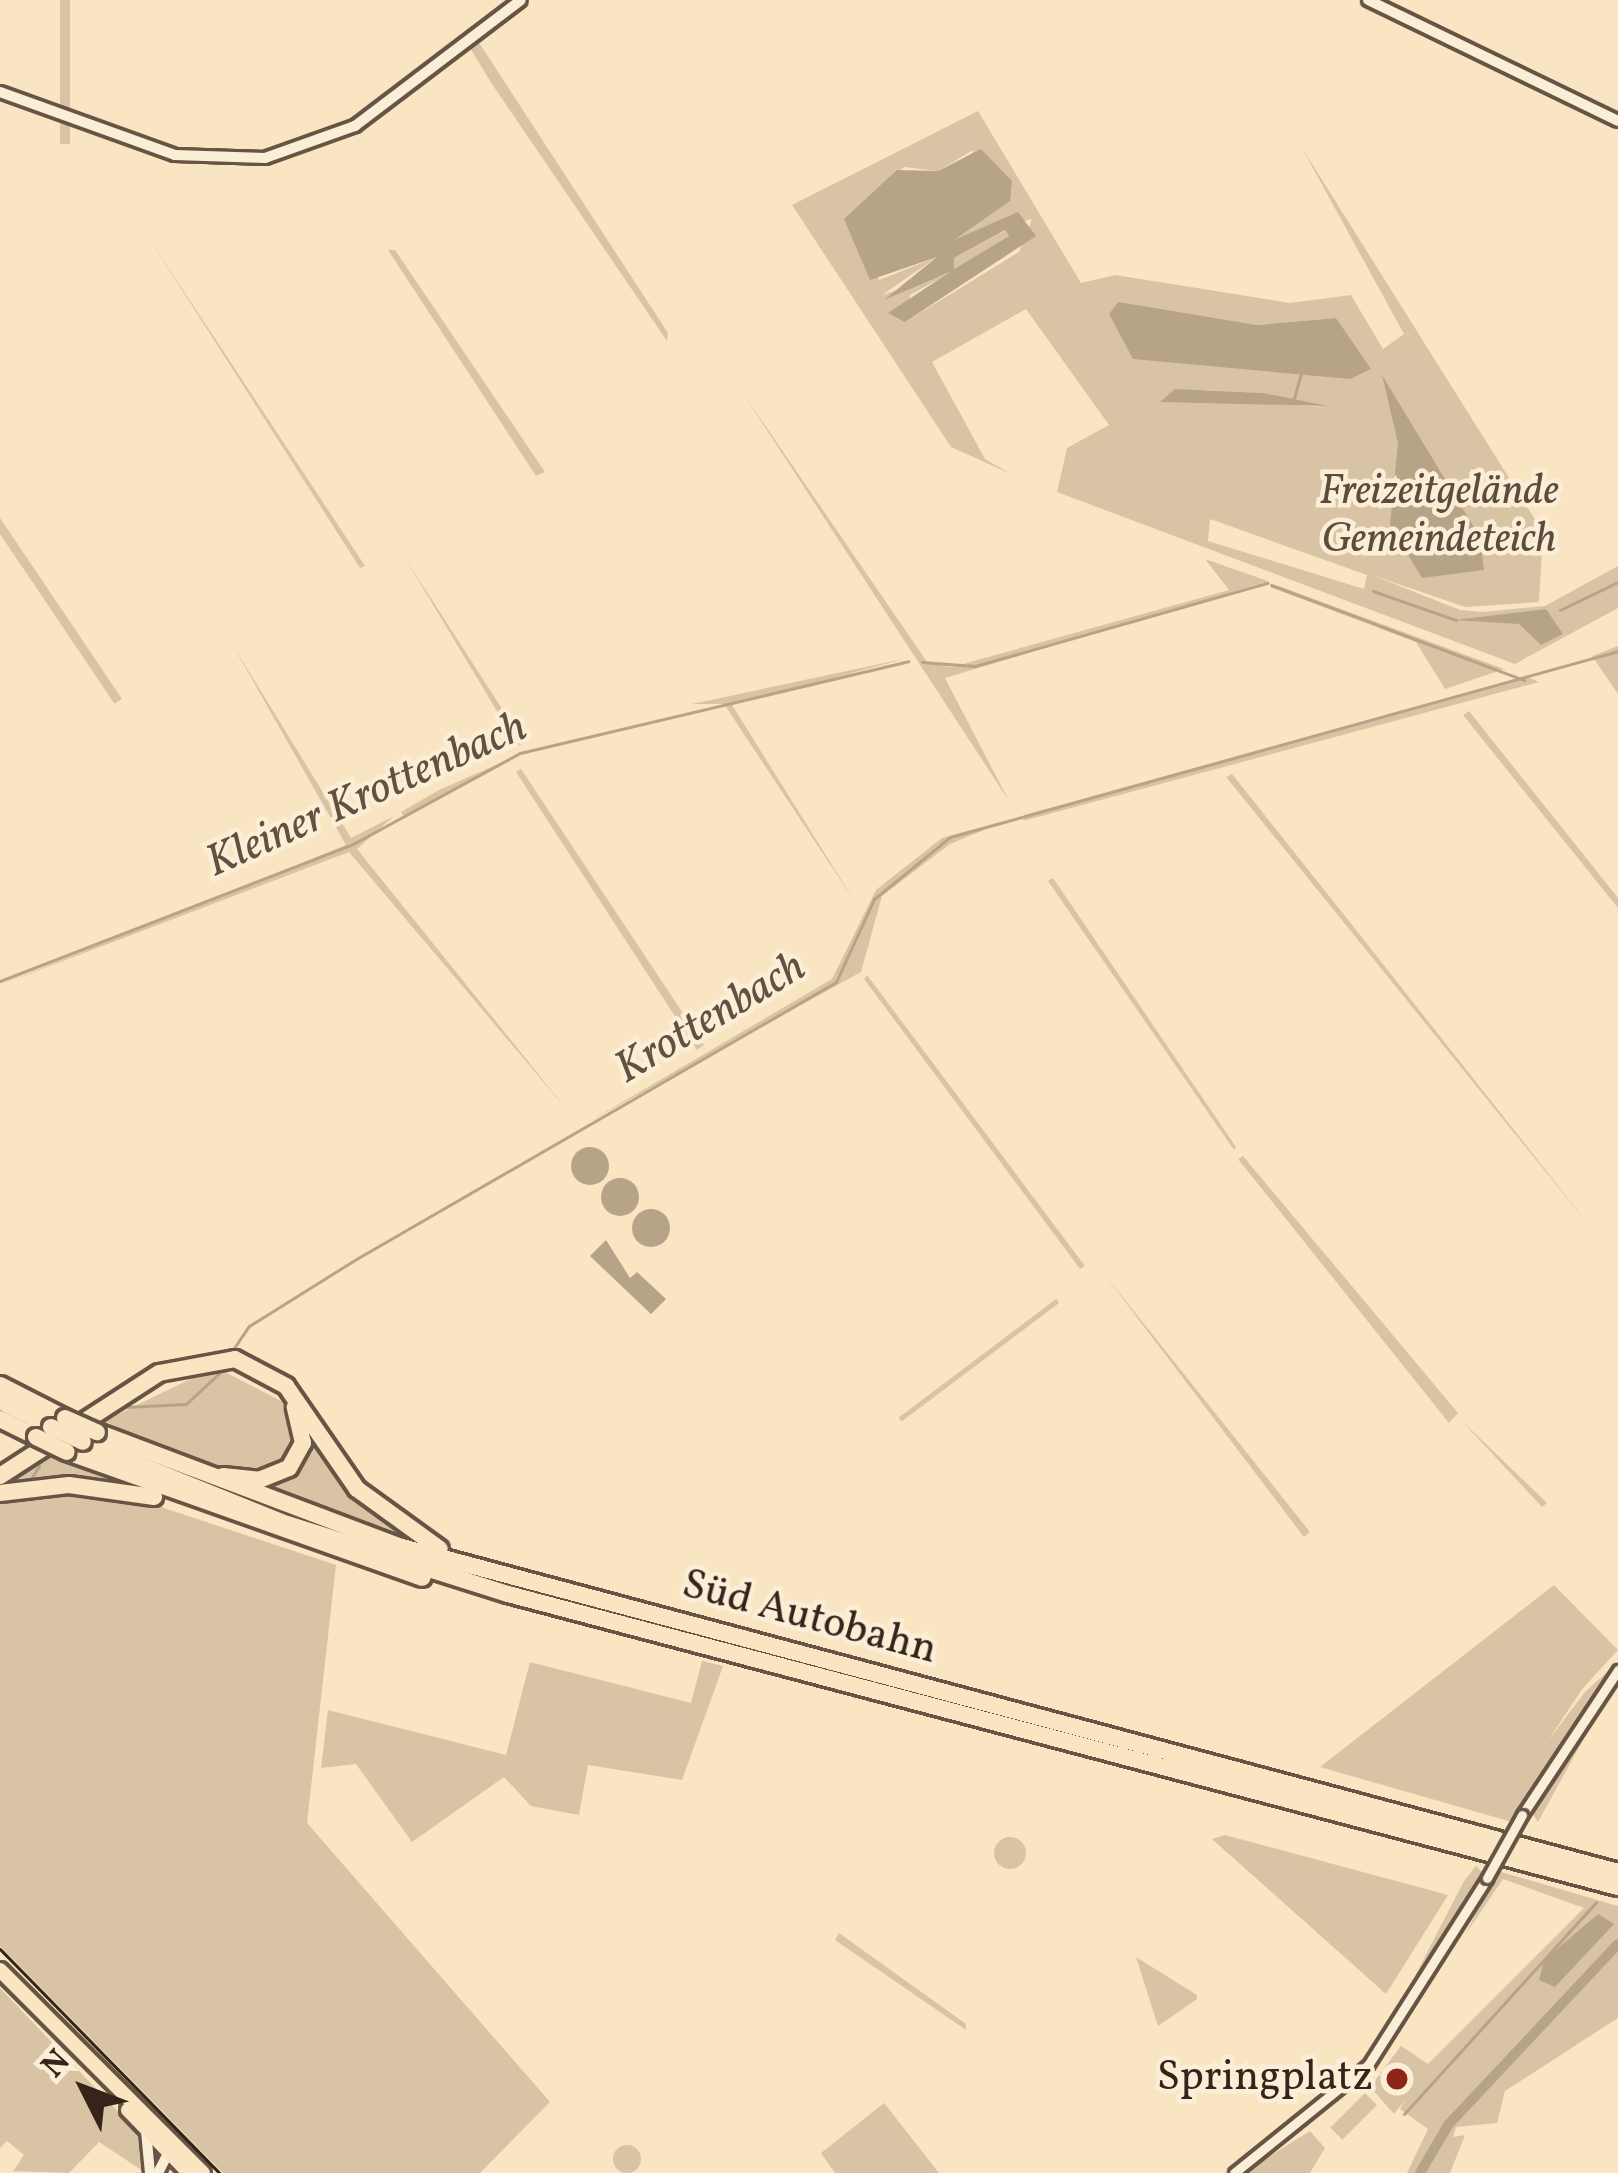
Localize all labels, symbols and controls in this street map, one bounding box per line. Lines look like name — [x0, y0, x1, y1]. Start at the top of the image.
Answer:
park label: Freizeitgelände Gemeindeteich — [1319, 468, 1559, 566]
water label: Kleiner Krottenbach — [198, 701, 536, 891]
water label: Krottenbach — [606, 941, 816, 1097]
street label: Süd Autobahn — [676, 1561, 942, 1677]
north arrow — [24, 2029, 144, 2149]
text: N — [32, 2041, 82, 2089]
place label: Springplatz — [1157, 2054, 1373, 2104]
marker: Springplatz — [1384, 2066, 1410, 2092]

